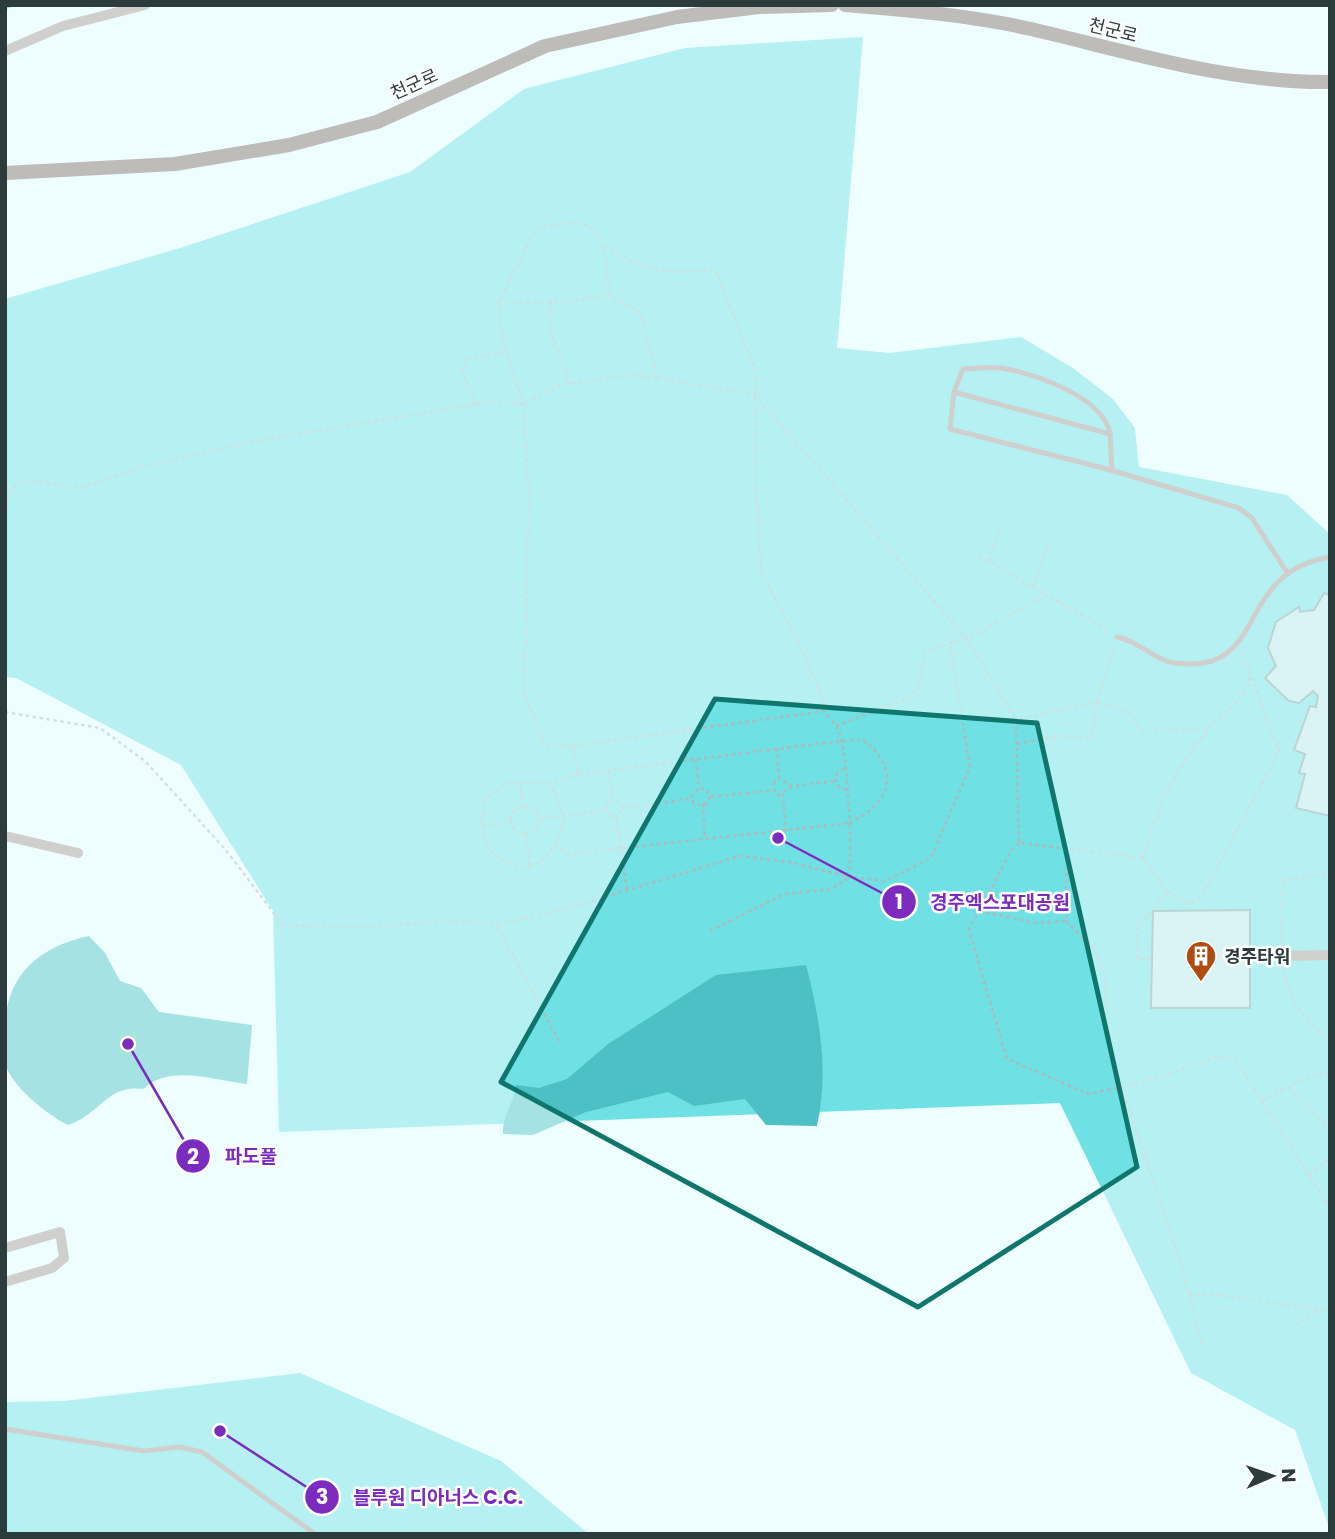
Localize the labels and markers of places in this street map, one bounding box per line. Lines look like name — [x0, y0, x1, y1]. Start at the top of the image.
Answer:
callout: 경주엑스포대공원 — [881, 882, 1084, 922]
building icon: 경주타워 — [1184, 939, 1218, 983]
place label: 경주타워 — [1224, 944, 1290, 969]
callout: 파도풀 — [175, 1136, 291, 1176]
callout: 블루원 디아너스 C.C. — [304, 1477, 537, 1517]

